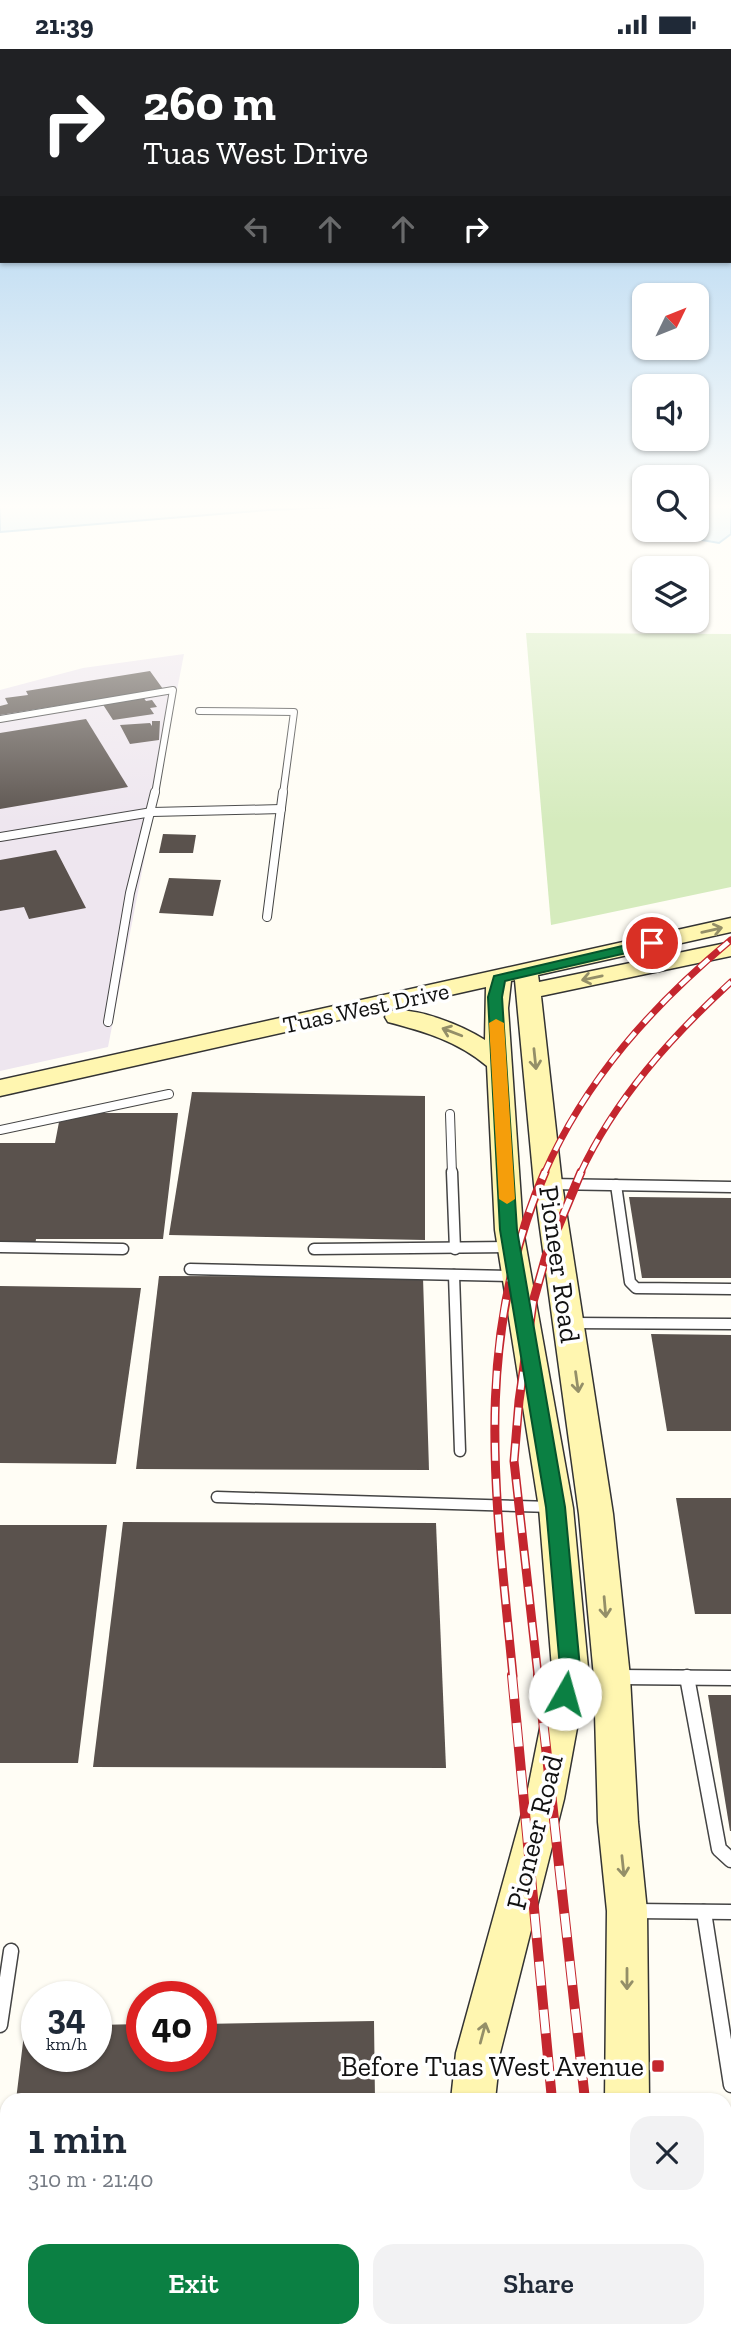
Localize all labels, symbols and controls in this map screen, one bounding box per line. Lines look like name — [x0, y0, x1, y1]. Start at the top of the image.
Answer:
text: 21:39 — [35, 9, 94, 41]
text: 260 m — [143, 74, 276, 133]
icon: right — [28, 77, 119, 168]
text: Tuas West Drive — [143, 134, 368, 172]
icon: left — [238, 210, 276, 248]
icon: ahead — [311, 210, 349, 248]
icon: ahead — [384, 210, 422, 248]
icon: right — [457, 210, 495, 248]
north arrow — [632, 283, 709, 361]
map controls — [632, 283, 709, 633]
button: sound — [632, 374, 709, 451]
button: search — [632, 465, 709, 542]
button: layers — [632, 556, 709, 633]
pin — [622, 913, 682, 973]
one-way arrow — [700, 922, 723, 936]
icon: arrive — [633, 924, 671, 962]
one-way arrow — [581, 971, 604, 985]
street label: Tuas West Drive — [280, 976, 452, 1039]
one-way arrow — [441, 1024, 463, 1037]
one-way arrow — [529, 1047, 542, 1070]
street label: Pioneer Road — [532, 1183, 587, 1345]
one-way arrow — [571, 1370, 584, 1392]
one-way arrow — [599, 1595, 612, 1618]
position arrow — [528, 1657, 602, 1731]
street label: Pioneer Road — [499, 1751, 570, 1913]
one-way arrow — [616, 1855, 629, 1877]
one-way arrow — [620, 1968, 634, 1991]
speed limit sign: 40 — [126, 1981, 217, 2072]
text: 34 — [47, 1996, 86, 2038]
one-way arrow — [477, 2022, 490, 2045]
text: km/h — [46, 2033, 87, 2055]
place label: Before Tuas West Avenue — [341, 2050, 644, 2083]
marker: Before Tuas West Avenue — [650, 2058, 666, 2074]
text: 1 min — [28, 2113, 127, 2164]
button: close — [630, 2116, 704, 2190]
text: 310 m · 21:40 — [28, 2165, 153, 2193]
button: Exit — [28, 2244, 359, 2324]
button: Share — [373, 2244, 704, 2324]

